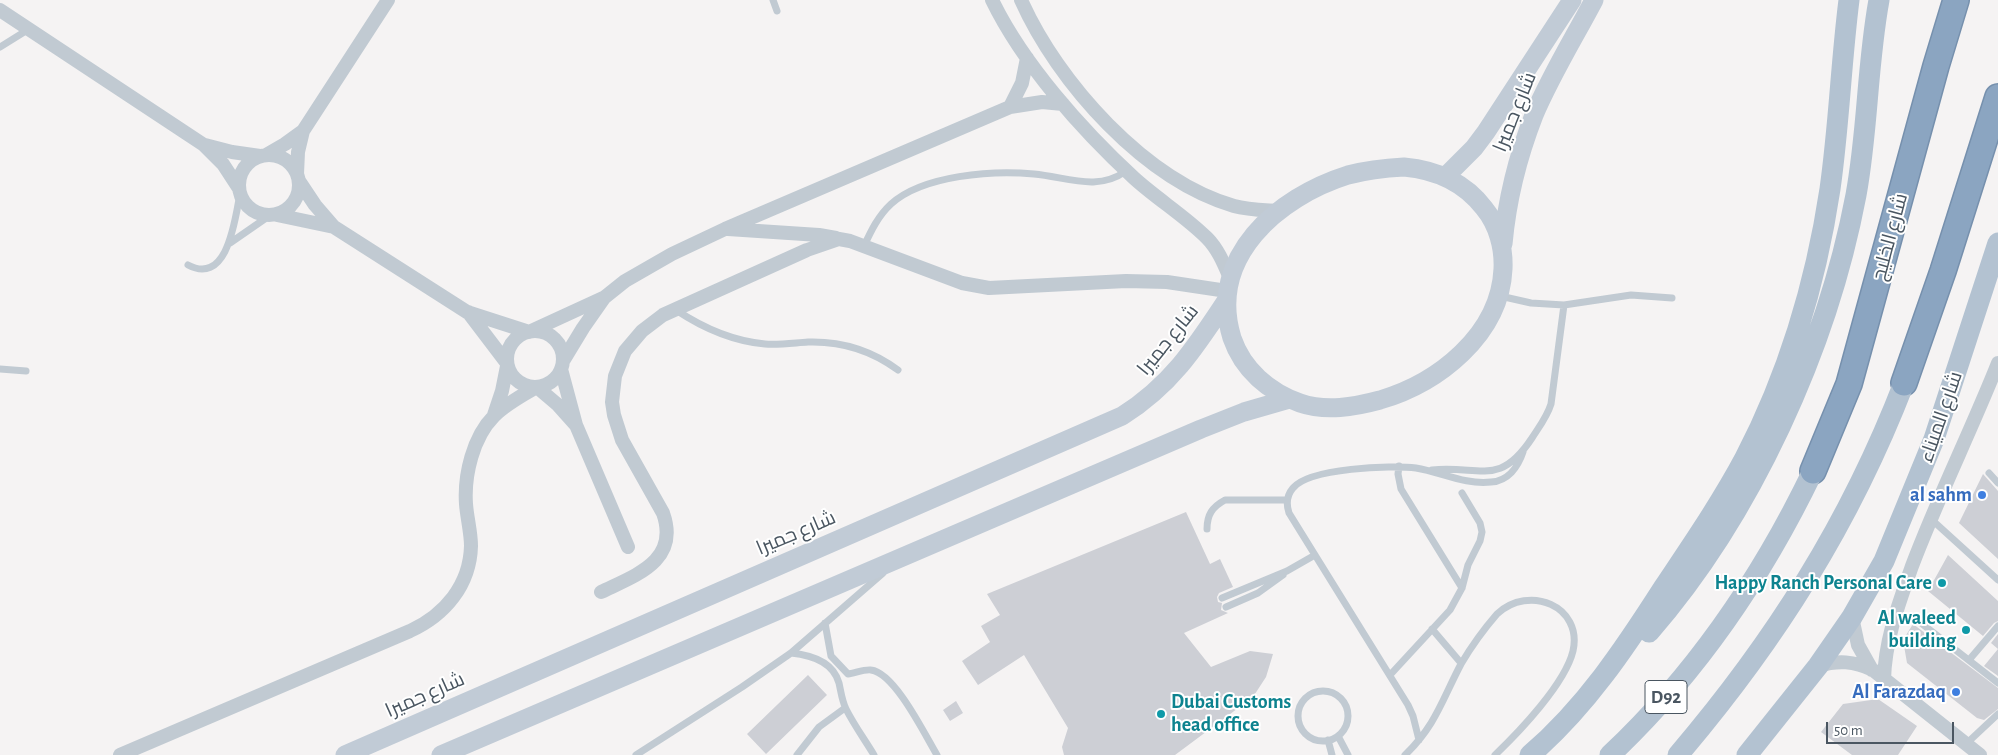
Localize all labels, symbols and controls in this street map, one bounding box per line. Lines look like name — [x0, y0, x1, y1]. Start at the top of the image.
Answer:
street label: شارع جميرا — [1488, 69, 1542, 155]
street label: شارع الخليج — [1867, 191, 1913, 283]
street label: شارع جميرا — [1132, 300, 1204, 380]
street label: شارع الميناء — [1914, 368, 1968, 466]
place label: al sahm — [1910, 483, 1972, 507]
marker: al sahm — [1976, 489, 1988, 501]
street label: شارع جميرا — [753, 506, 839, 560]
place label: Happy Ranch Personal Care — [1714, 571, 1932, 595]
marker: Happy Ranch Personal Care — [1936, 577, 1948, 589]
place label: Al waleed building — [1878, 606, 1956, 653]
marker: Al waleed building — [1960, 624, 1972, 636]
street label: شارع جميرا — [382, 667, 468, 723]
road number: D92 — [1645, 680, 1687, 714]
place label: Al Farazdaq — [1852, 680, 1946, 704]
marker: Al Farazdaq — [1950, 686, 1962, 698]
place label: Dubai Customs head office — [1171, 690, 1291, 737]
marker: Dubai Customs head office — [1155, 708, 1167, 720]
scale bar — [1828, 712, 1956, 744]
text: 50 m — [1834, 723, 1863, 738]

